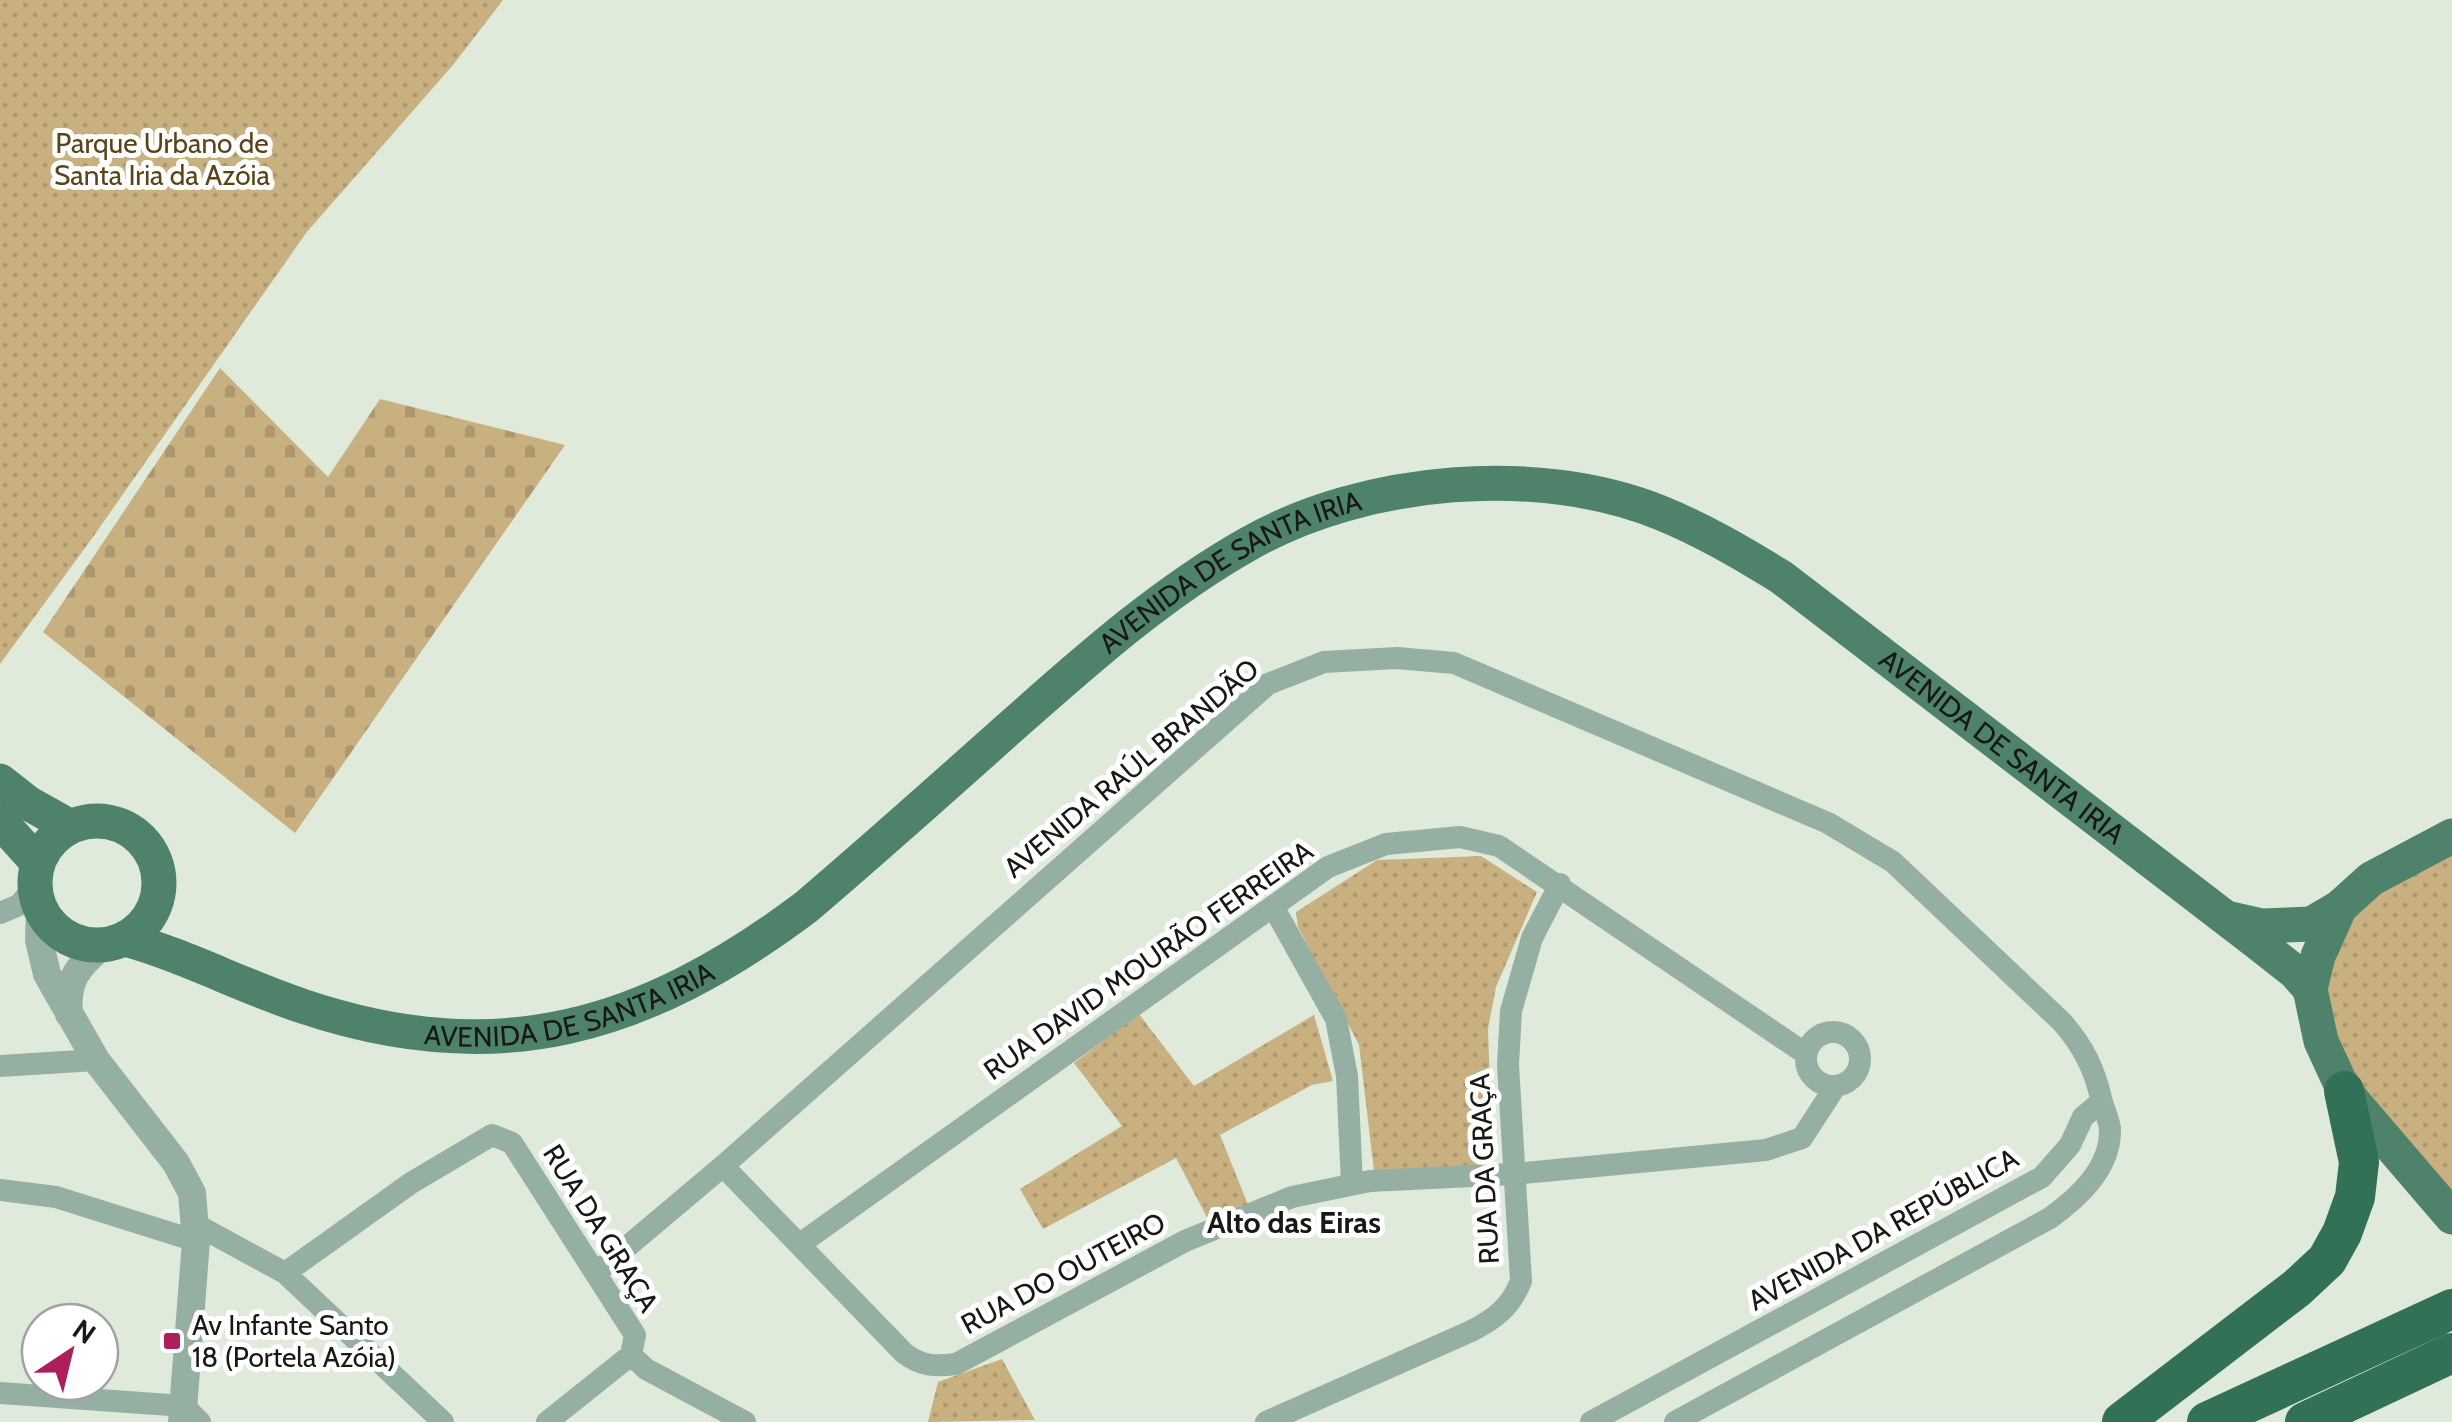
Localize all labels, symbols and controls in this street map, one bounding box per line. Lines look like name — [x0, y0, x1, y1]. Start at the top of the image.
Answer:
park label: Parque Urbano de Santa Iria da Azóia — [54, 126, 271, 192]
street label: AVENIDA DE SANTA IRIA — [1092, 483, 1366, 660]
street label: AVENIDA DE SANTA IRIA — [1873, 642, 2132, 852]
street label: AVENIDA RAÚL BRANDÃO — [997, 651, 1265, 885]
street label: RUA DAVID MOURÃO FERREIRA — [977, 833, 1320, 1087]
street label: AVENIDA DE SANTA IRIA — [423, 954, 721, 1054]
street label: RUA DA GRAÇA — [1462, 1072, 1506, 1265]
street label: RUA DA GRAÇA — [536, 1138, 666, 1319]
street label: AVENIDA DA REPÚBLICA — [1742, 1140, 2025, 1317]
district label: Alto das Eiras — [1207, 1204, 1381, 1241]
street label: RUA DO OUTEIRO — [955, 1205, 1171, 1341]
north arrow — [20, 1302, 120, 1402]
place label: Av Infante Santo 18 (Portela Azóia) — [192, 1308, 396, 1374]
text: N — [66, 1312, 102, 1351]
marker: Av Infante Santo 18 (Portela Azóia) — [161, 1330, 183, 1352]

